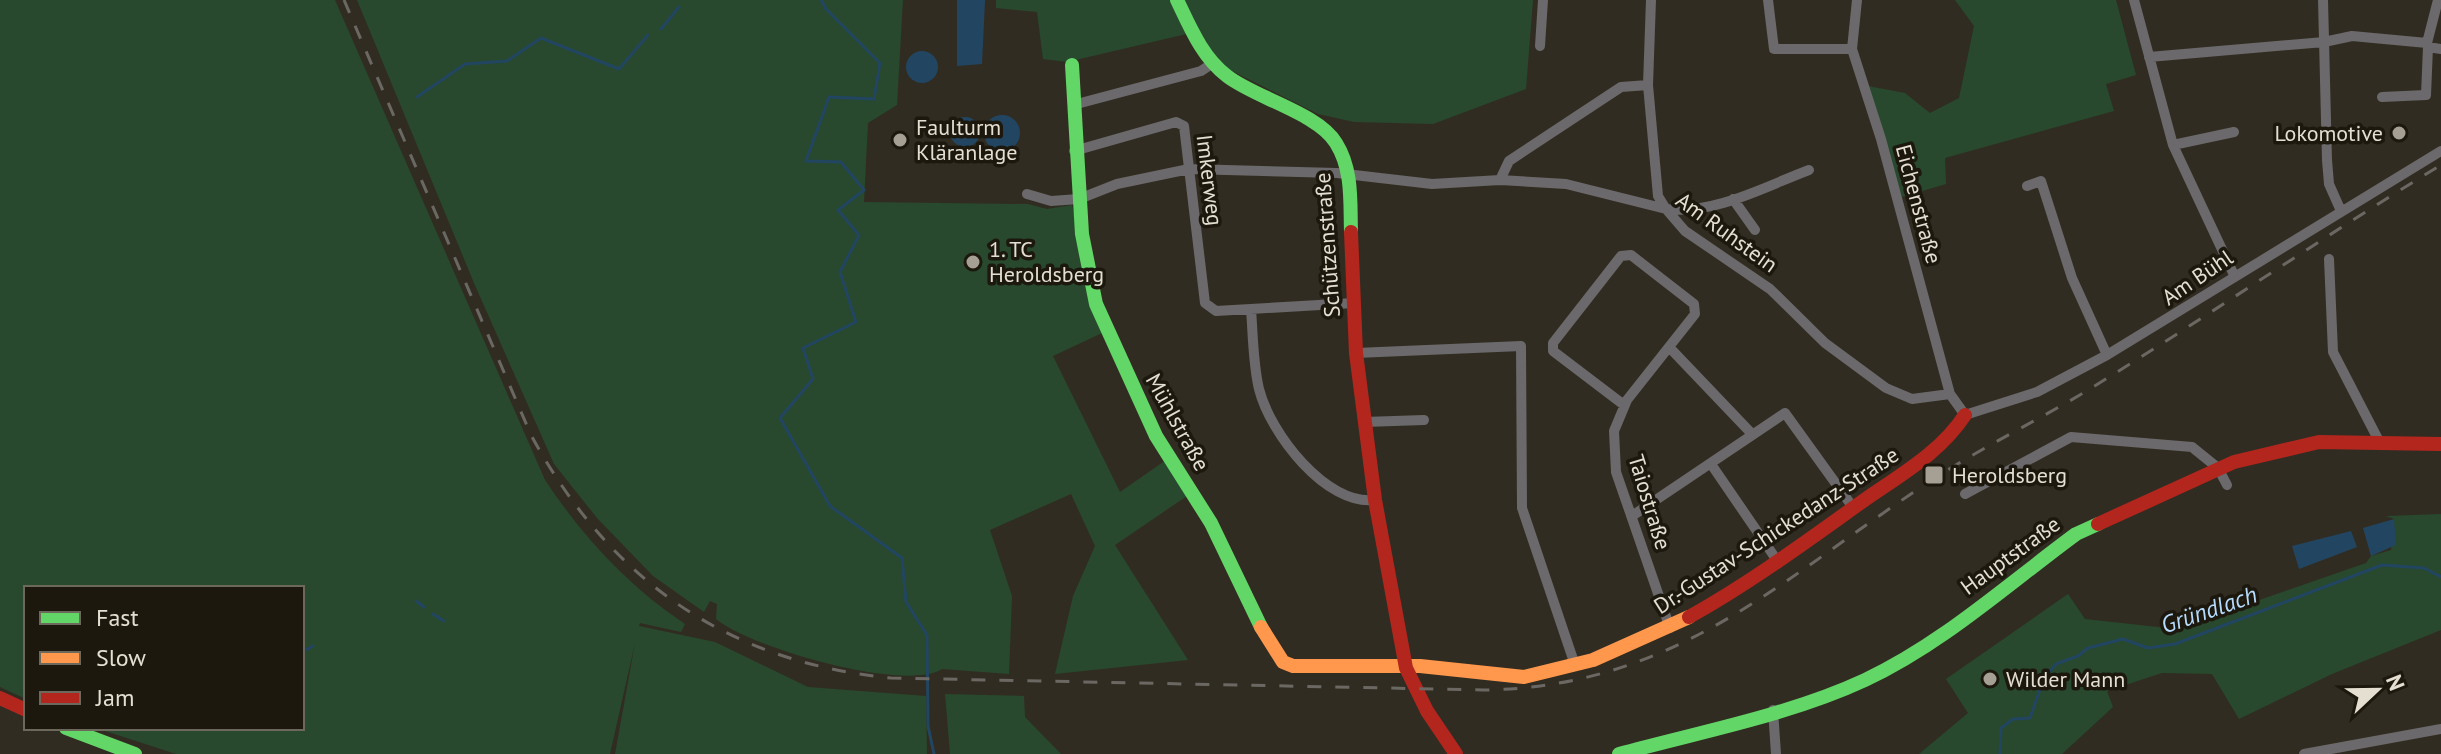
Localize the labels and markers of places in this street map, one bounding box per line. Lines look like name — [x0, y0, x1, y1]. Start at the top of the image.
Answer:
place label: Faulturm Kläranlage — [916, 113, 1018, 166]
place label: Lokomotive — [2275, 119, 2383, 147]
marker: Lokomotive — [2390, 124, 2408, 142]
marker: Faulturm Kläranlage — [891, 131, 909, 149]
place label: 1. TC Heroldsberg — [989, 235, 1104, 288]
marker: 1. TC Heroldsberg — [964, 253, 982, 271]
place label: Heroldsberg — [1952, 461, 2067, 489]
marker: Heroldsberg — [1923, 464, 1945, 486]
place label: Wilder Mann — [2006, 665, 2125, 693]
marker: Wilder Mann — [1981, 670, 1999, 688]

